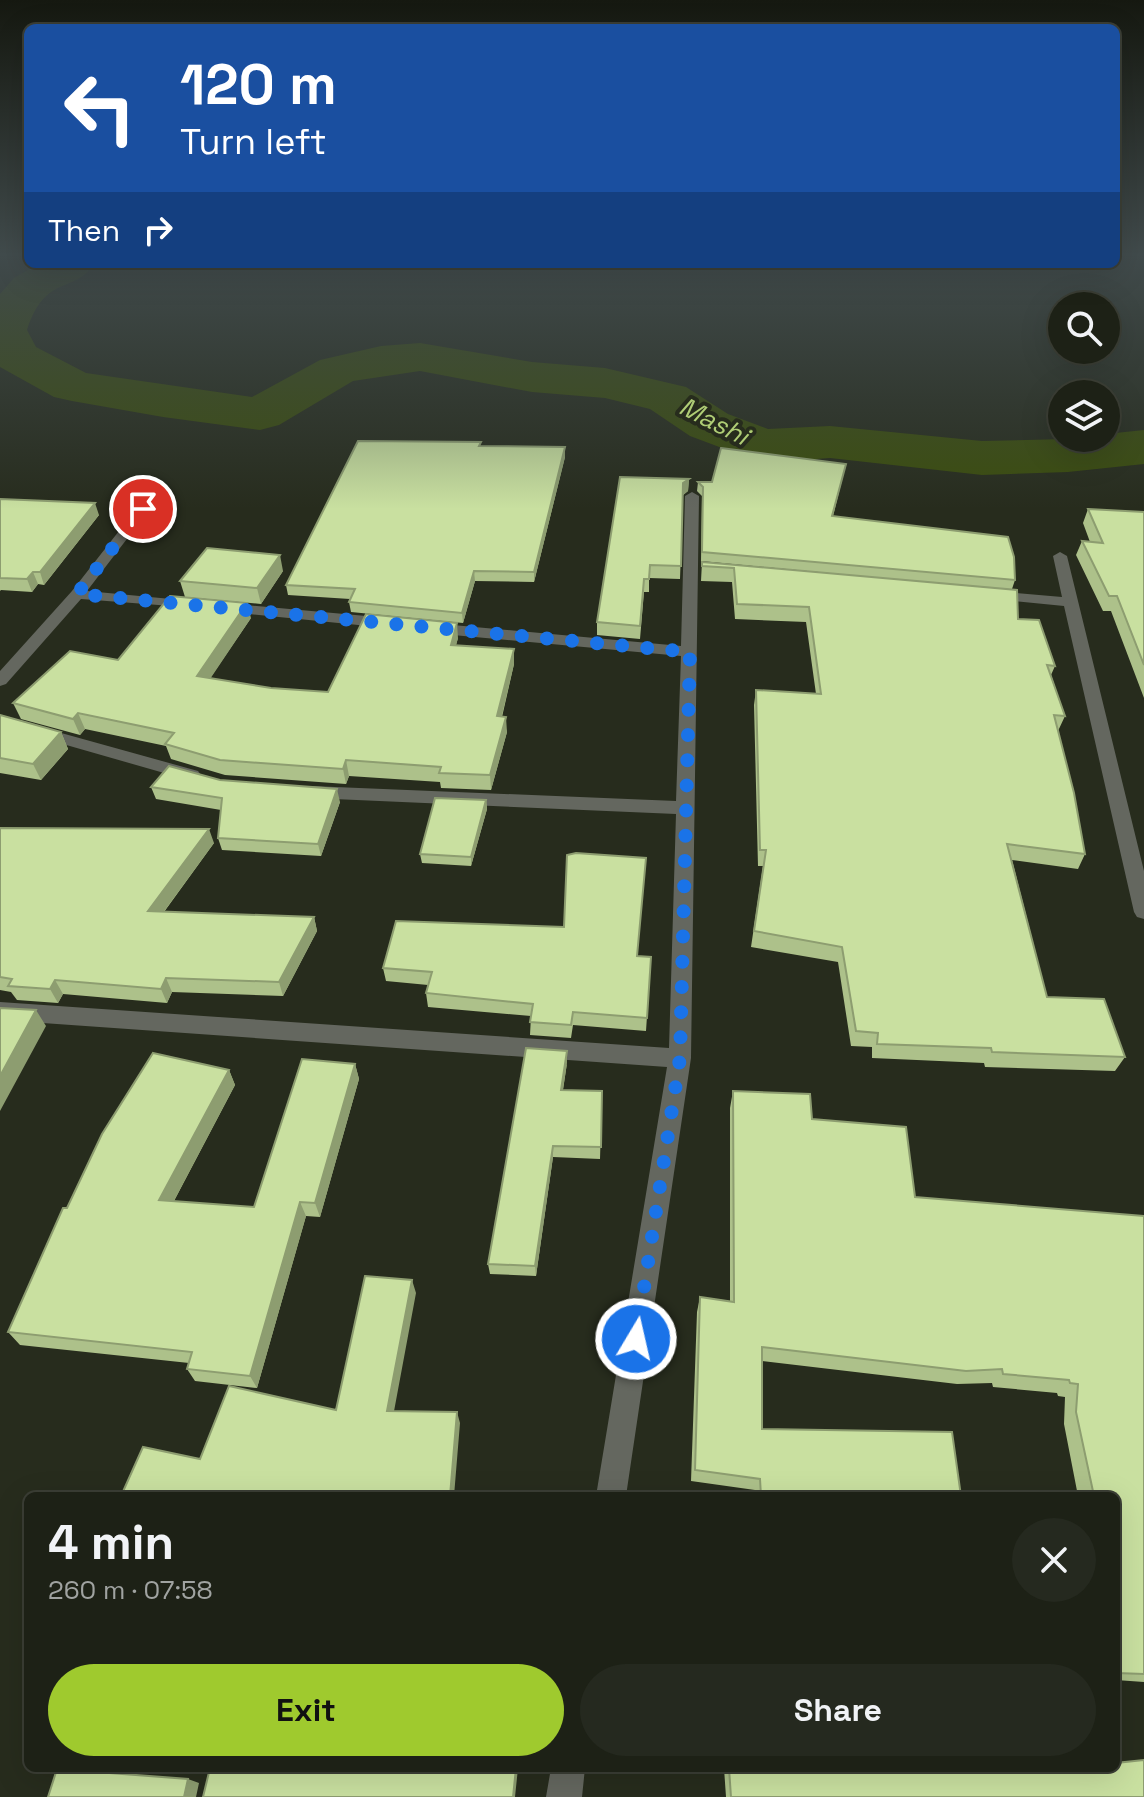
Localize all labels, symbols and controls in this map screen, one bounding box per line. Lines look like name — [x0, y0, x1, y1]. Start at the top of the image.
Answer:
text: 120 m — [180, 49, 337, 120]
icon: left — [48, 56, 152, 160]
text: Turn left — [180, 119, 327, 165]
icon: right — [136, 208, 180, 252]
text: Then — [48, 211, 120, 250]
map controls — [1048, 292, 1120, 452]
button: search — [1048, 292, 1120, 364]
button: layers — [1048, 380, 1120, 452]
water label: Mashi — [674, 389, 757, 454]
pin — [109, 475, 177, 543]
icon: arrive — [121, 487, 165, 531]
position arrow — [594, 1297, 678, 1381]
text: 4 min — [48, 1512, 174, 1573]
button: close — [1012, 1518, 1096, 1602]
text: 260 m · 07:58 — [48, 1573, 213, 1607]
button: Exit — [48, 1664, 564, 1756]
button: Share — [580, 1664, 1096, 1756]

